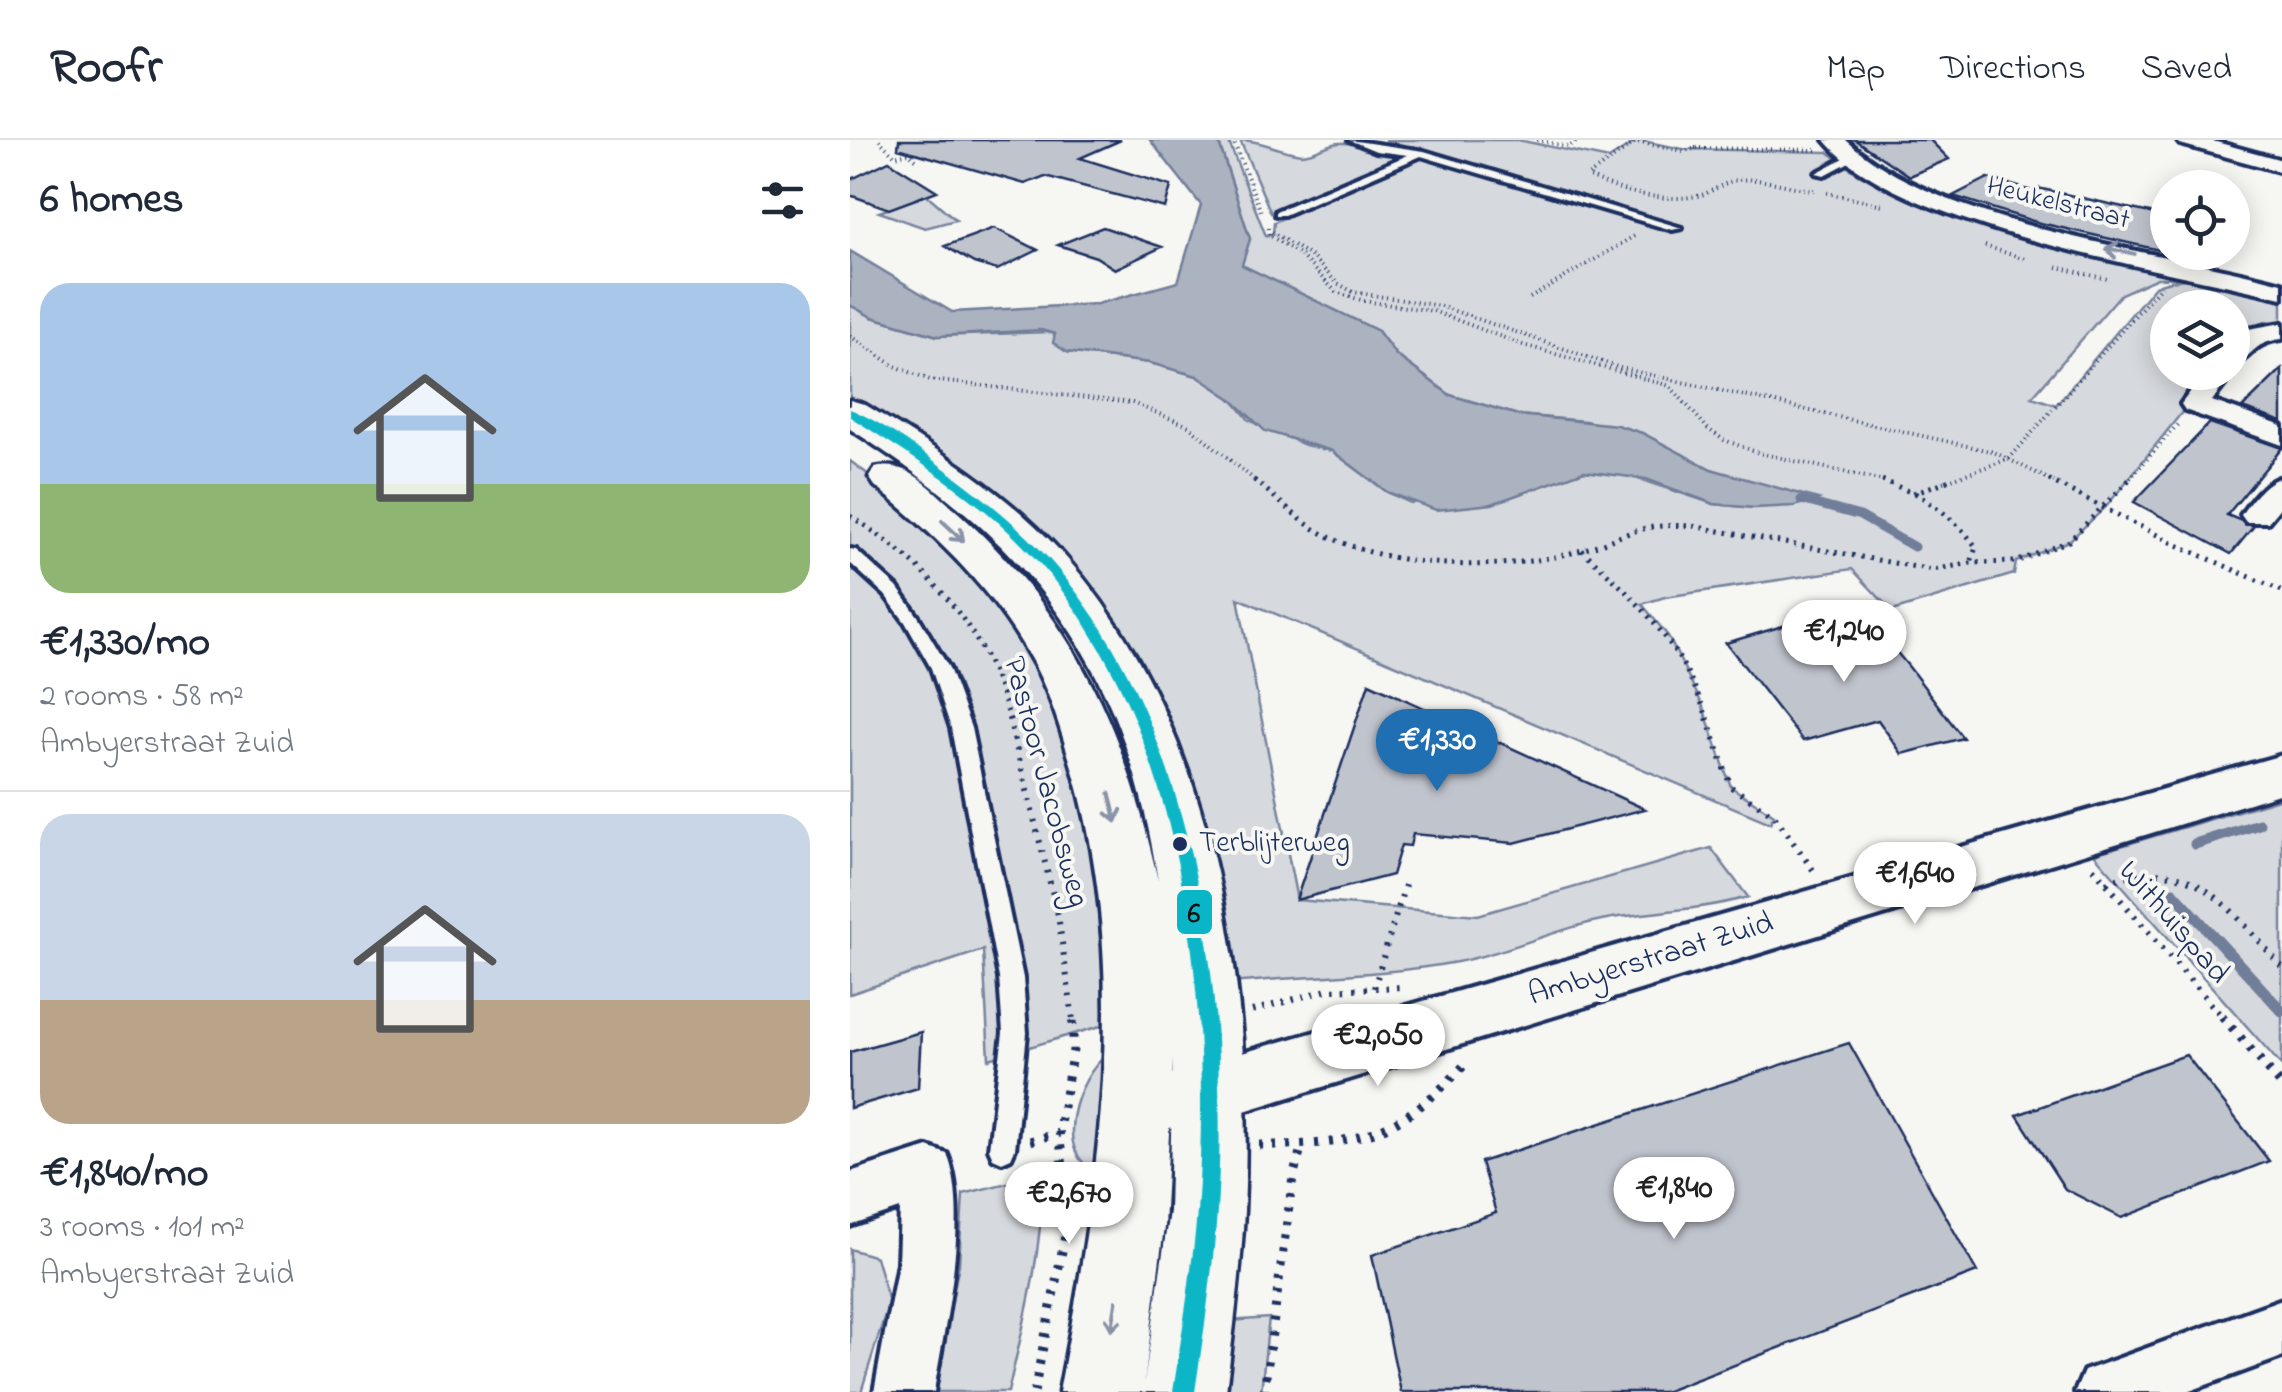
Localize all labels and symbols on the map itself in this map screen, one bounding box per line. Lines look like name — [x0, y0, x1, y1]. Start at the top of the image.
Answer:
street label: Heukelstraat — [1982, 166, 2134, 242]
one-way arrow — [2104, 240, 2136, 259]
one-way arrow — [940, 519, 965, 542]
pin: €1,240 — [1763, 600, 1925, 685]
street label: Pastoor Jacobsweg — [989, 651, 1101, 913]
pin: €1,330 — [1356, 709, 1518, 794]
one-way arrow — [1104, 792, 1123, 823]
place label: Terblijterweg — [1199, 822, 1350, 866]
marker: Terblijterweg — [1170, 834, 1190, 854]
pin: €1,640 — [1834, 842, 1996, 927]
street label: Withuispad — [2106, 851, 2240, 995]
line badge: 6 — [1175, 888, 1214, 936]
text: 6 — [1188, 895, 1201, 936]
street label: Ambyerstraat Zuid — [1523, 900, 1779, 1020]
pin: €2,050 — [1297, 1004, 1459, 1089]
pin: €1,840 — [1593, 1157, 1755, 1242]
pin: €2,670 — [988, 1162, 1150, 1247]
one-way arrow — [1104, 1299, 1123, 1331]

